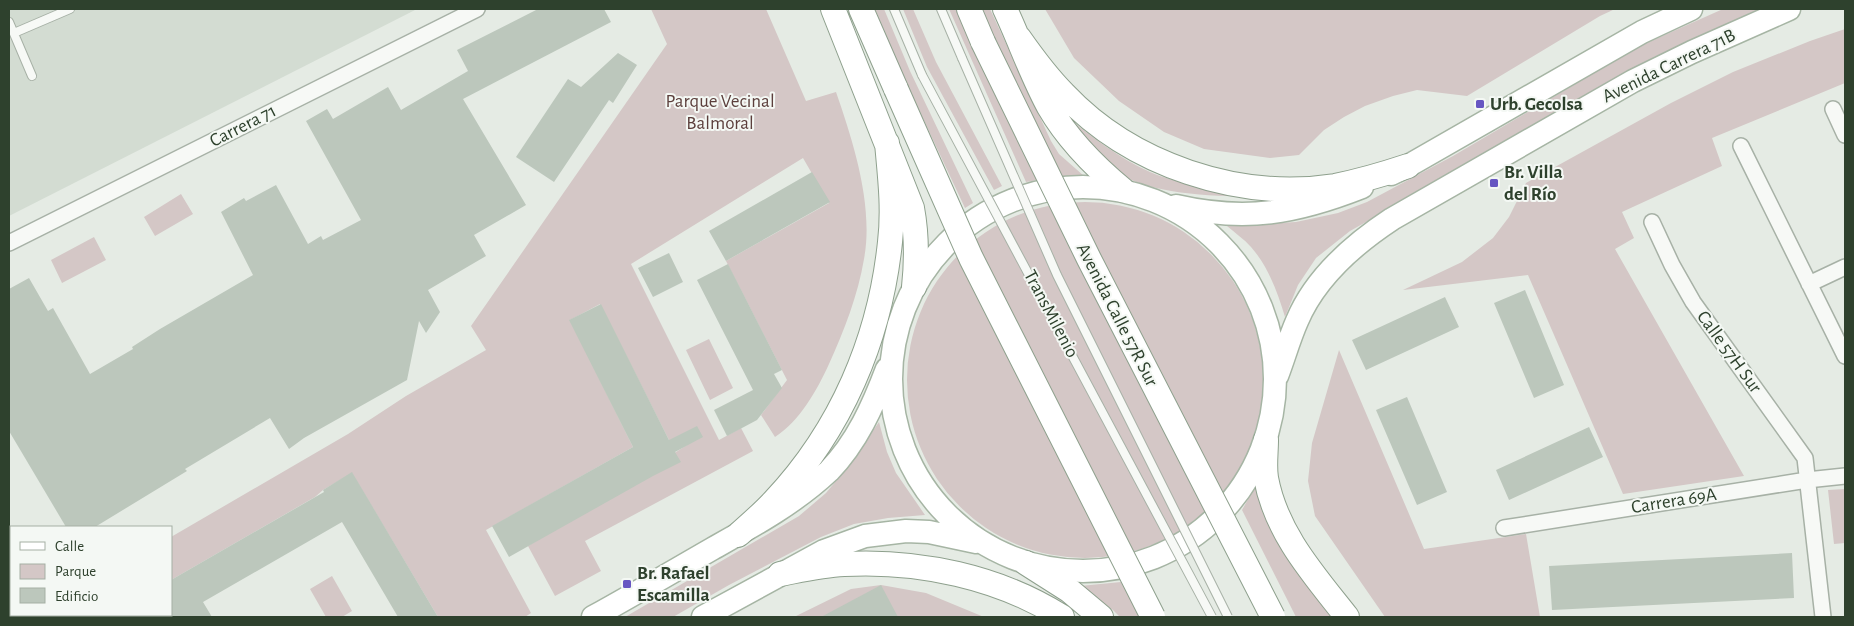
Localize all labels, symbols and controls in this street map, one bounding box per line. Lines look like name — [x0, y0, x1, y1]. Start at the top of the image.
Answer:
street label: Avenida Carrera 71B — [1600, 26, 1738, 106]
park label: Parque Vecinal Balmoral — [665, 92, 775, 133]
place label: Urb. Gecolsa — [1490, 95, 1583, 114]
marker: Urb. Gecolsa — [1474, 98, 1486, 110]
street label: Carrera 71 — [207, 101, 279, 151]
place label: Br. Villa del Río — [1504, 163, 1563, 204]
marker: Br. Villa del Río — [1488, 177, 1500, 189]
street label: Avenida Calle 57R Sur — [1073, 241, 1161, 389]
street label: TransMilenio — [1020, 267, 1082, 361]
street label: Calle 57H Sur — [1693, 307, 1765, 397]
street label: Carrera 69A — [1630, 485, 1718, 517]
legend — [10, 526, 172, 616]
text: Calle — [55, 539, 84, 554]
text: Parque — [55, 564, 96, 579]
place label: Br. Rafael Escamilla — [637, 564, 710, 605]
marker: Br. Rafael Escamilla — [621, 578, 633, 590]
text: Edificio — [55, 589, 98, 604]

